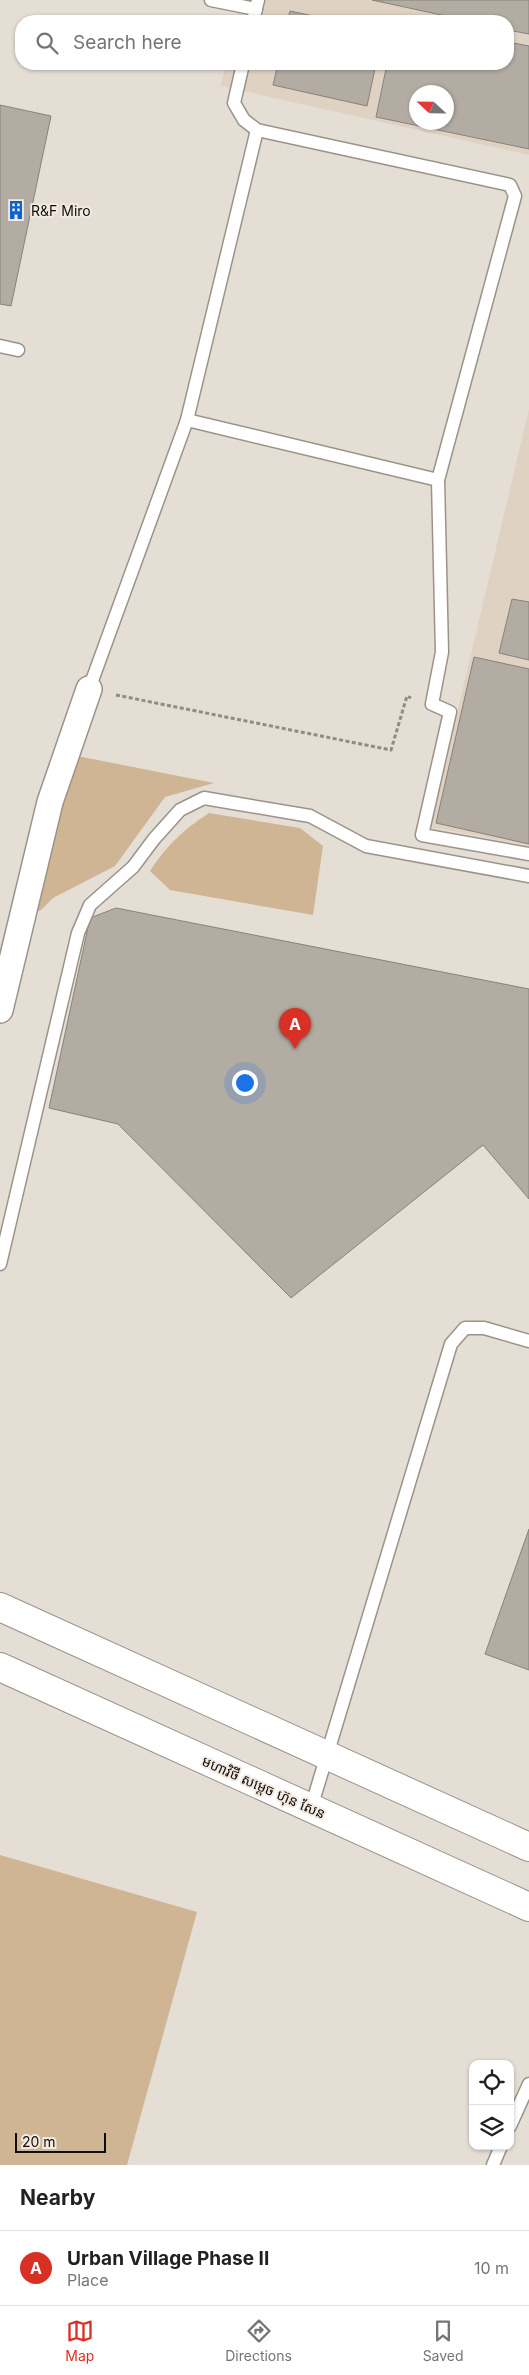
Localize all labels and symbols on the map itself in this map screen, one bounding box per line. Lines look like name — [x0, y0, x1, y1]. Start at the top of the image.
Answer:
north arrow — [409, 85, 454, 130]
building icon: R&F Miro — [5, 199, 27, 221]
place label: R&F Miro — [31, 202, 91, 219]
pin: A — [279, 1008, 311, 1049]
your location — [232, 1070, 258, 1096]
street label: មហាវិថី សម្តេច ហ៊ុន សែន — [199, 1752, 328, 1823]
scale bar — [15, 2130, 106, 2153]

